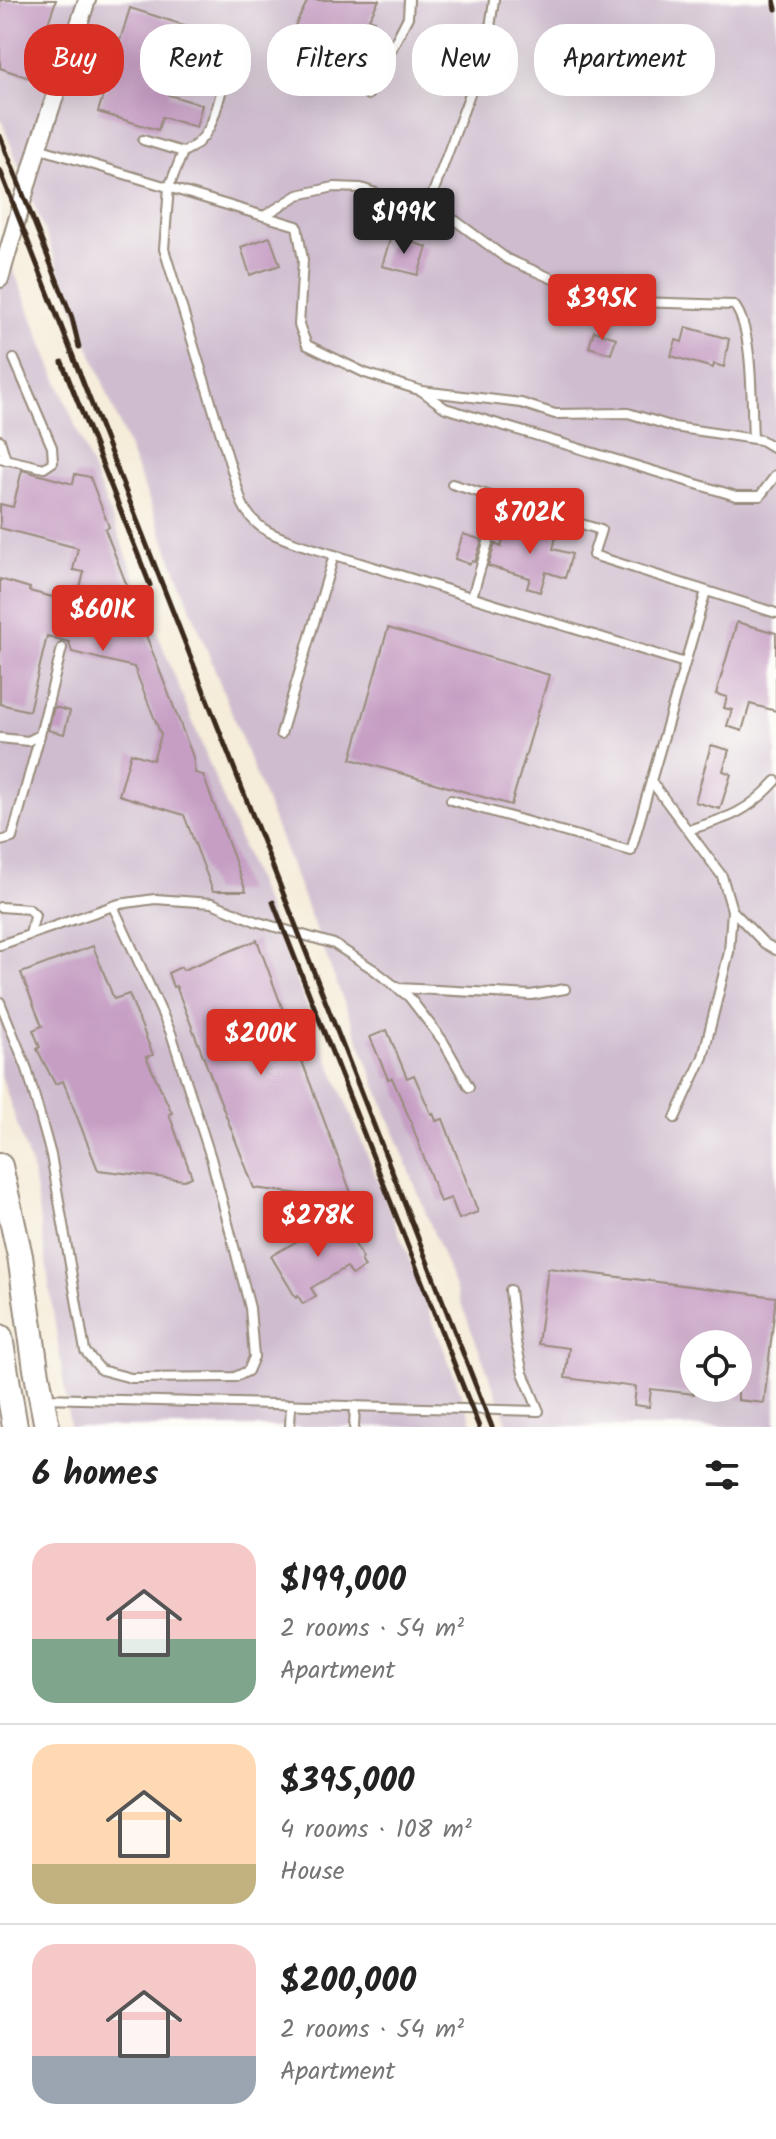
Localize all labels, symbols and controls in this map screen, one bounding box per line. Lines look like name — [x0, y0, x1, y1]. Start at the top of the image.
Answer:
chip: Buy — [24, 24, 124, 96]
chip: Rent — [140, 24, 251, 96]
chip: Filters — [267, 24, 396, 96]
chip: New — [412, 24, 518, 96]
chip: Apartment — [534, 24, 715, 96]
pin: $199K — [348, 188, 460, 256]
text: $199K — [371, 193, 437, 235]
pin: $395K — [546, 274, 658, 342]
text: $395K — [566, 279, 638, 321]
pin: $702K — [474, 488, 586, 556]
text: $702K — [494, 493, 566, 535]
pin: $601K — [47, 585, 159, 653]
text: $601K — [70, 590, 136, 632]
pin: $200K — [205, 1009, 317, 1077]
text: $200K — [225, 1014, 297, 1056]
pin: $278K — [262, 1191, 374, 1259]
text: $278K — [281, 1196, 355, 1238]
map controls — [680, 1330, 752, 1402]
button: locate — [680, 1330, 752, 1402]
text: 6 homes — [32, 1448, 158, 1502]
icon: filters — [700, 1453, 744, 1497]
text: $199,000 — [280, 1554, 406, 1608]
icon: home — [96, 1575, 192, 1671]
text: 2 rooms · 54 m² — [280, 1608, 464, 1650]
text: Apartment — [280, 1650, 395, 1692]
text: $395,000 — [280, 1755, 414, 1809]
icon: home — [96, 1776, 192, 1872]
text: 4 rooms · 108 m² — [280, 1809, 472, 1851]
text: House — [280, 1851, 344, 1893]
text: $200,000 — [280, 1955, 416, 2009]
icon: home — [96, 1976, 192, 2072]
text: 2 rooms · 54 m² — [280, 2009, 464, 2051]
text: Apartment — [280, 2051, 395, 2093]

